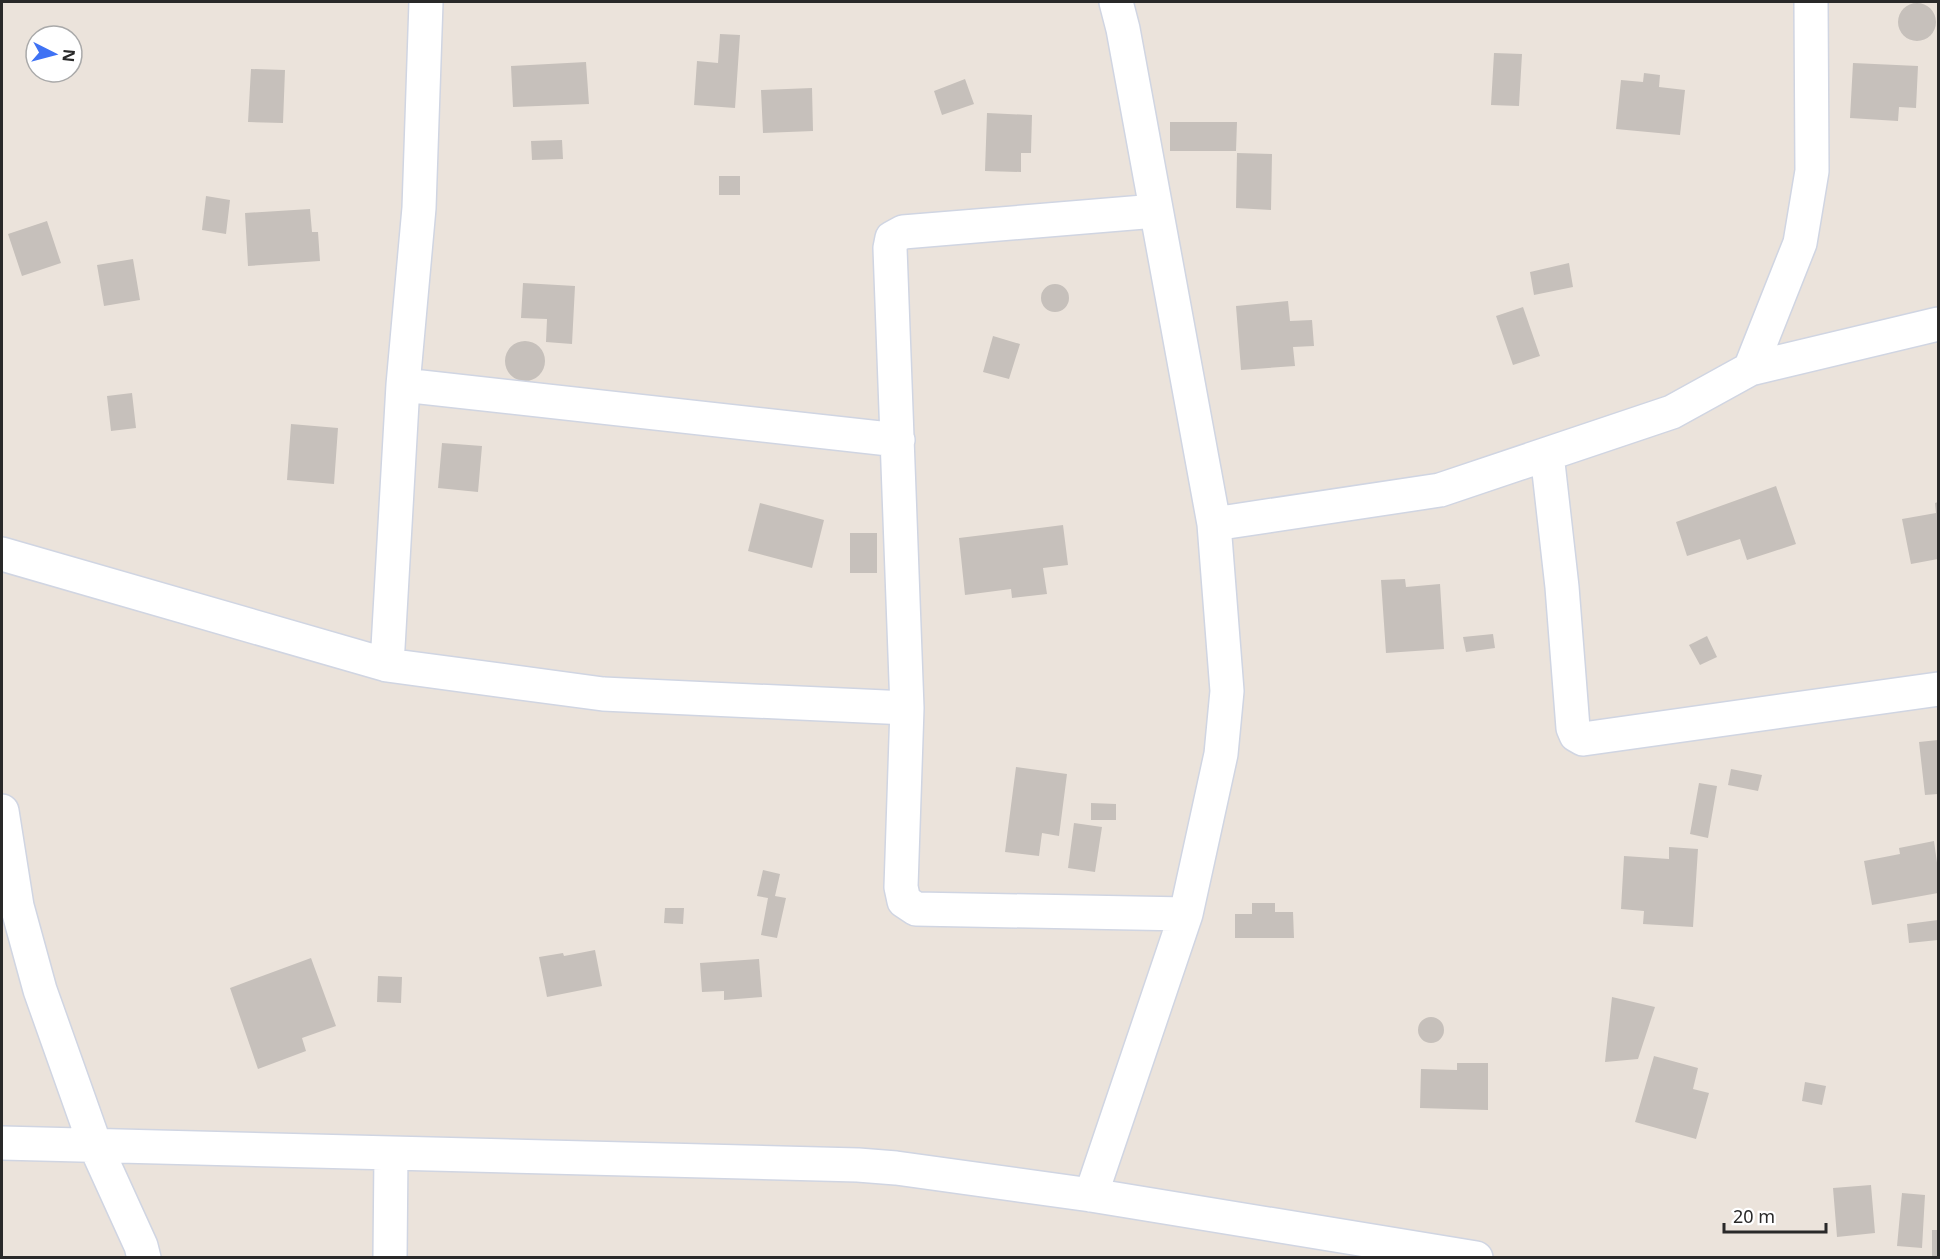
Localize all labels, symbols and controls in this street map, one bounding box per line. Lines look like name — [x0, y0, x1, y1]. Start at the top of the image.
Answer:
north arrow — [24, 24, 84, 84]
text: N — [57, 48, 81, 63]
scale bar — [1724, 1196, 1826, 1234]
text: 20 m — [1733, 1204, 1775, 1228]

